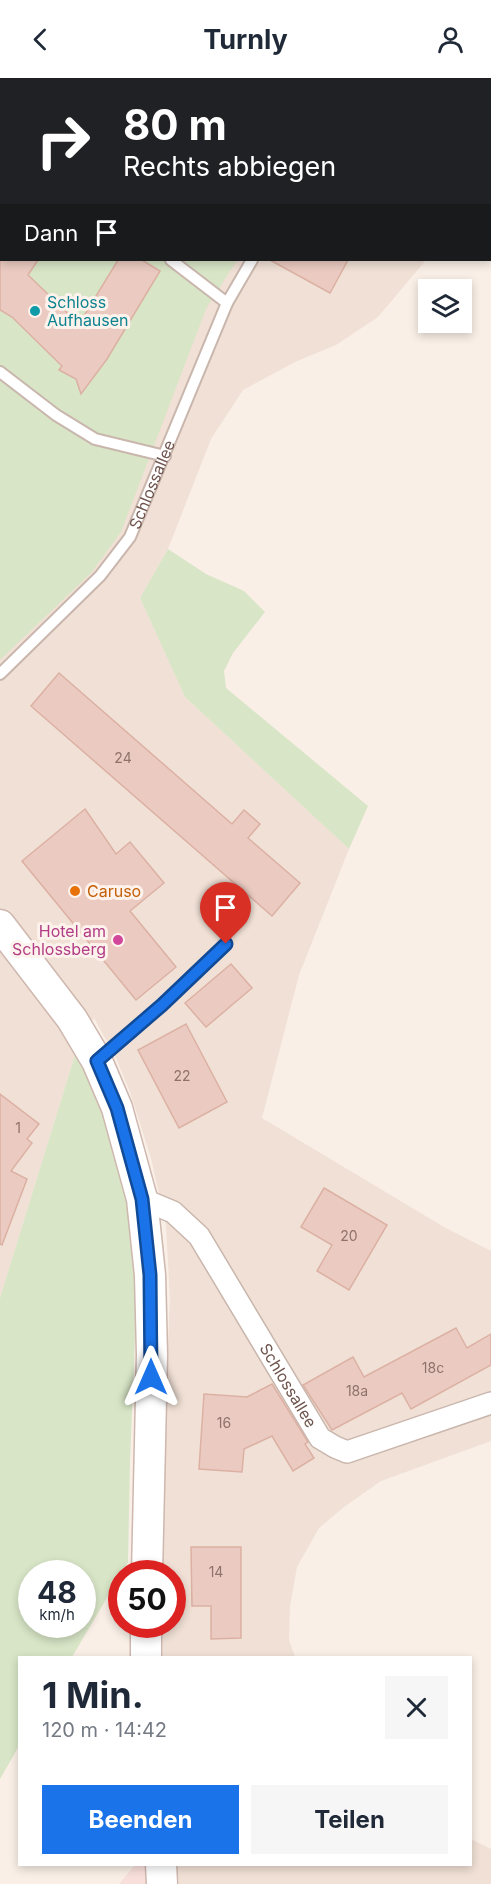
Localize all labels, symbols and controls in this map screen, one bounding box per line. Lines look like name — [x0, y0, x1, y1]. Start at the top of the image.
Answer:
icon: back — [24, 23, 57, 56]
text: Turnly — [203, 23, 288, 56]
icon: person — [434, 23, 467, 56]
text: 80 m — [123, 99, 227, 150]
icon: right — [24, 102, 102, 180]
text: Rechts abbiegen — [123, 150, 336, 183]
icon: arrive — [90, 216, 123, 249]
text: Dann — [24, 220, 78, 246]
map controls — [418, 279, 472, 333]
button: layers — [418, 279, 472, 333]
place label: Schloss Aufhausen — [47, 292, 129, 330]
marker: Schloss Aufhausen — [28, 304, 42, 318]
street label: Schlossallee — [124, 437, 179, 532]
house number: 24 — [114, 749, 132, 766]
place label: Caruso — [87, 881, 141, 901]
pin — [200, 882, 251, 944]
marker: Caruso — [68, 884, 82, 898]
icon: arrive — [209, 891, 242, 924]
place label: Hotel am Schlossberg — [12, 921, 106, 959]
marker: Hotel am Schlossberg — [111, 933, 125, 947]
house number: 22 — [173, 1067, 191, 1084]
house number: 1 — [15, 1119, 21, 1136]
house number: 20 — [340, 1227, 358, 1244]
street label: Schlossallee — [256, 1340, 321, 1431]
position arrow — [119, 1345, 183, 1409]
house number: 18c — [422, 1359, 444, 1376]
house number: 18a — [346, 1382, 368, 1399]
house number: 16 — [217, 1414, 231, 1431]
speed limit sign: 50 — [108, 1560, 186, 1638]
house number: 14 — [209, 1563, 223, 1580]
text: 48 — [37, 1574, 77, 1610]
text: km/h — [39, 1605, 75, 1624]
text: 1 Min. — [42, 1673, 144, 1717]
button: close — [385, 1676, 448, 1739]
text: 120 m · 14:42 — [42, 1718, 167, 1742]
button: Beenden — [42, 1785, 239, 1854]
button: Teilen — [251, 1785, 448, 1854]

